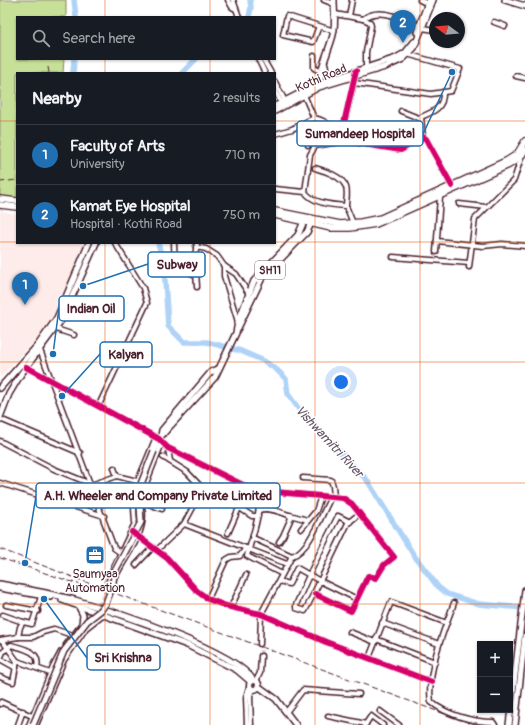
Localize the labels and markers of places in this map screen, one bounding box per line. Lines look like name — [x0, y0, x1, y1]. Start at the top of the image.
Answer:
pin: 2 — [390, 10, 416, 43]
callout: Sumandeep Hospital — [297, 121, 423, 146]
callout: Subway — [148, 252, 205, 277]
pin: 1 — [12, 272, 38, 305]
callout: Indian Oil — [59, 296, 124, 321]
callout: Kalyan — [100, 342, 152, 367]
callout: A.H. Wheeler and Company Private Limited — [36, 483, 280, 508]
office icon: Saumyaa Automation — [84, 544, 106, 566]
place label: Saumyaa Automation — [65, 567, 125, 596]
callout: Sri Krishna — [87, 645, 160, 670]

